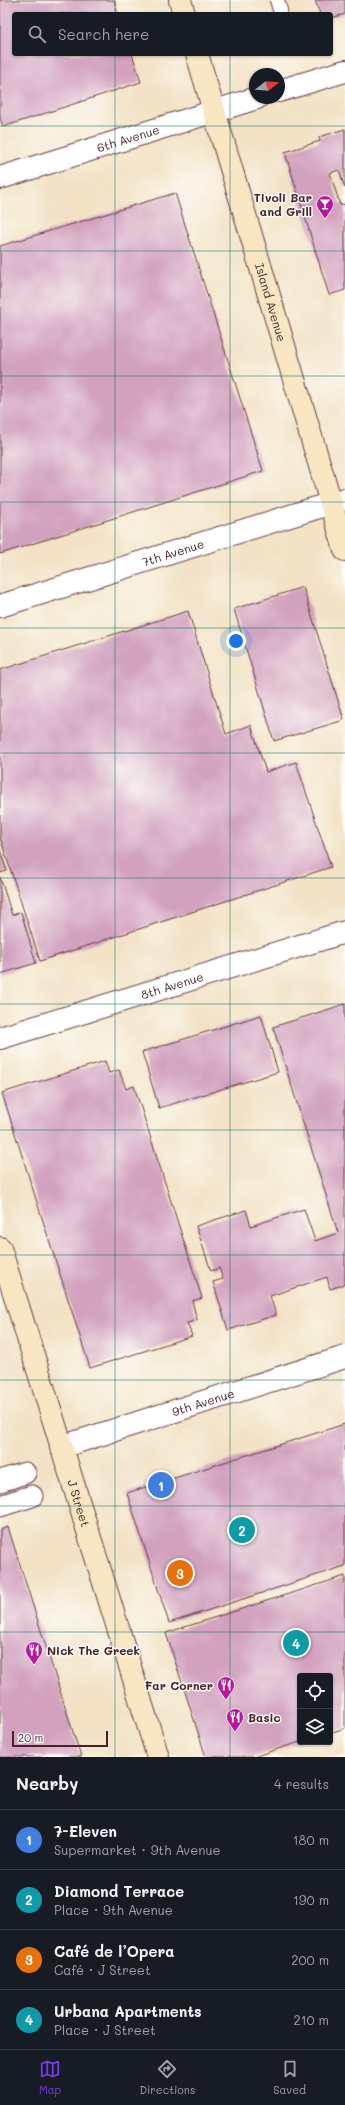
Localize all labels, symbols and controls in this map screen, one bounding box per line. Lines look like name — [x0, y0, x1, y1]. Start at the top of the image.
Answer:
search box — [12, 12, 333, 56]
icon: search — [26, 23, 48, 45]
text: Search here — [58, 24, 149, 44]
north arrow — [249, 68, 285, 104]
street label: 6th Avenue — [95, 121, 161, 155]
place label: Tivoli Bar and Grill — [254, 189, 312, 219]
bar icon: Tivoli Bar and Grill — [315, 194, 335, 219]
street label: Island Avenue — [252, 261, 290, 343]
street label: 7th Avenue — [140, 535, 206, 570]
your location — [226, 631, 246, 651]
street label: 8th Avenue — [139, 968, 205, 1002]
street label: 9th Avenue — [170, 1385, 236, 1419]
pin: 1 — [148, 1470, 174, 1500]
street label: J Street — [64, 1477, 94, 1529]
pin: 2 — [229, 1515, 255, 1545]
pin: 3 — [167, 1558, 193, 1588]
pin: 4 — [283, 1628, 309, 1658]
restaurant icon: Nick The Greek — [24, 1640, 44, 1665]
place label: Nick The Greek — [47, 1642, 140, 1658]
map controls — [297, 1673, 333, 1745]
button: locate — [297, 1673, 333, 1709]
restaurant icon: Far Corner — [216, 1675, 236, 1700]
place label: Far Corner — [145, 1677, 213, 1693]
restaurant icon: Basic — [225, 1707, 245, 1732]
place label: Basic — [248, 1709, 281, 1725]
button: layers — [297, 1709, 333, 1745]
scale bar — [12, 1729, 108, 1748]
text: 20 m — [18, 1730, 43, 1745]
text: Nearby — [16, 1772, 78, 1794]
text: 4 results — [274, 1775, 329, 1792]
text: 7-Eleven — [54, 1821, 117, 1841]
text: 1 — [26, 1831, 32, 1848]
text: 180 m — [293, 1831, 329, 1848]
text: Supermarket · 9th Avenue — [54, 1841, 221, 1858]
text: Diamond Terrace — [54, 1881, 184, 1901]
text: 2 — [25, 1891, 33, 1908]
text: 190 m — [293, 1891, 329, 1908]
text: Place · 9th Avenue — [54, 1901, 173, 1918]
text: Café de l’Opera — [54, 1941, 174, 1961]
text: 3 — [25, 1951, 33, 1968]
text: 200 m — [291, 1951, 329, 1968]
text: Café · J Street — [54, 1961, 151, 1978]
text: Urbana Apartments — [54, 2001, 202, 2021]
text: 4 — [25, 2011, 33, 2028]
text: 210 m — [293, 2011, 329, 2028]
text: Place · J Street — [54, 2021, 156, 2038]
tab: Map — [39, 2058, 61, 2097]
tab: Directions — [139, 2058, 195, 2097]
tab: Saved — [273, 2058, 306, 2097]

